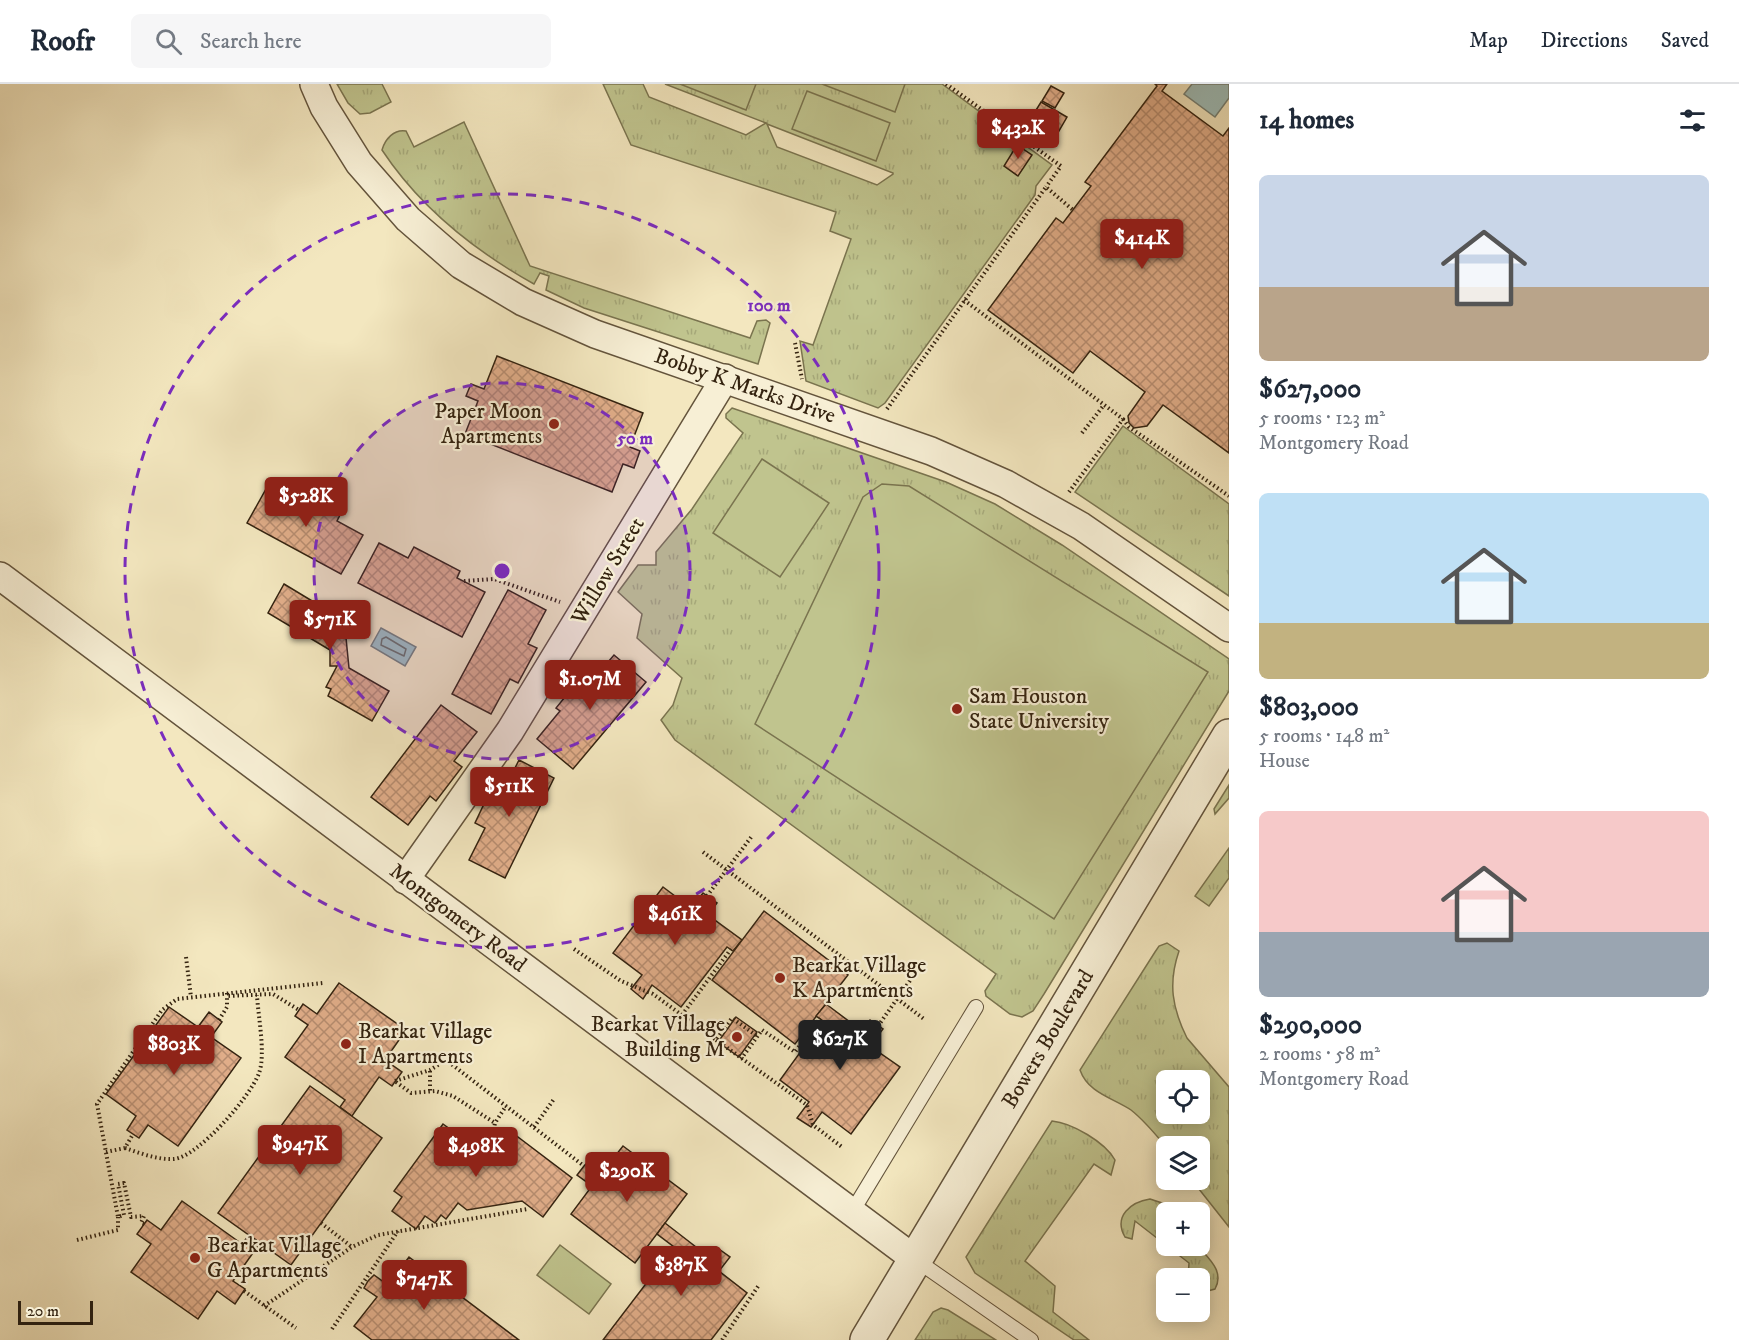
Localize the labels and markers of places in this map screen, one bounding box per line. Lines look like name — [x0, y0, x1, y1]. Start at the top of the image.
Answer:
pin: $432K — [976, 109, 1060, 160]
pin: $414K — [1100, 219, 1184, 270]
place label: Paper Moon Apartments — [434, 398, 542, 450]
marker: Paper Moon Apartments — [547, 417, 561, 431]
pin: $528K — [264, 477, 348, 528]
centre of rings — [492, 561, 512, 581]
pin: $571K — [288, 600, 372, 651]
pin: $1.07M — [541, 660, 639, 711]
place label: Sam Houston State University — [969, 683, 1109, 735]
marker: Sam Houston State University — [950, 702, 964, 716]
pin: $511K — [467, 767, 551, 818]
pin: $461K — [633, 895, 717, 946]
place label: Bearkat Village K Apartments — [792, 952, 926, 1004]
marker: Bearkat Village K Apartments — [773, 971, 787, 985]
place label: Bearkat Village Building M — [591, 1011, 725, 1063]
place label: Bearkat Village I Apartments — [358, 1018, 492, 1070]
pin: $627K — [798, 1020, 882, 1071]
pin: $803K — [132, 1025, 216, 1076]
marker: Bearkat Village Building M — [730, 1030, 744, 1044]
marker: Bearkat Village I Apartments — [339, 1037, 353, 1051]
pin: $947K — [258, 1125, 342, 1176]
pin: $498K — [434, 1127, 518, 1178]
pin: $290K — [585, 1152, 669, 1203]
place label: Bearkat Village G Apartments — [207, 1232, 341, 1284]
pin: $387K — [639, 1246, 723, 1297]
marker: Bearkat Village G Apartments — [188, 1251, 202, 1265]
pin: $747K — [382, 1260, 466, 1311]

